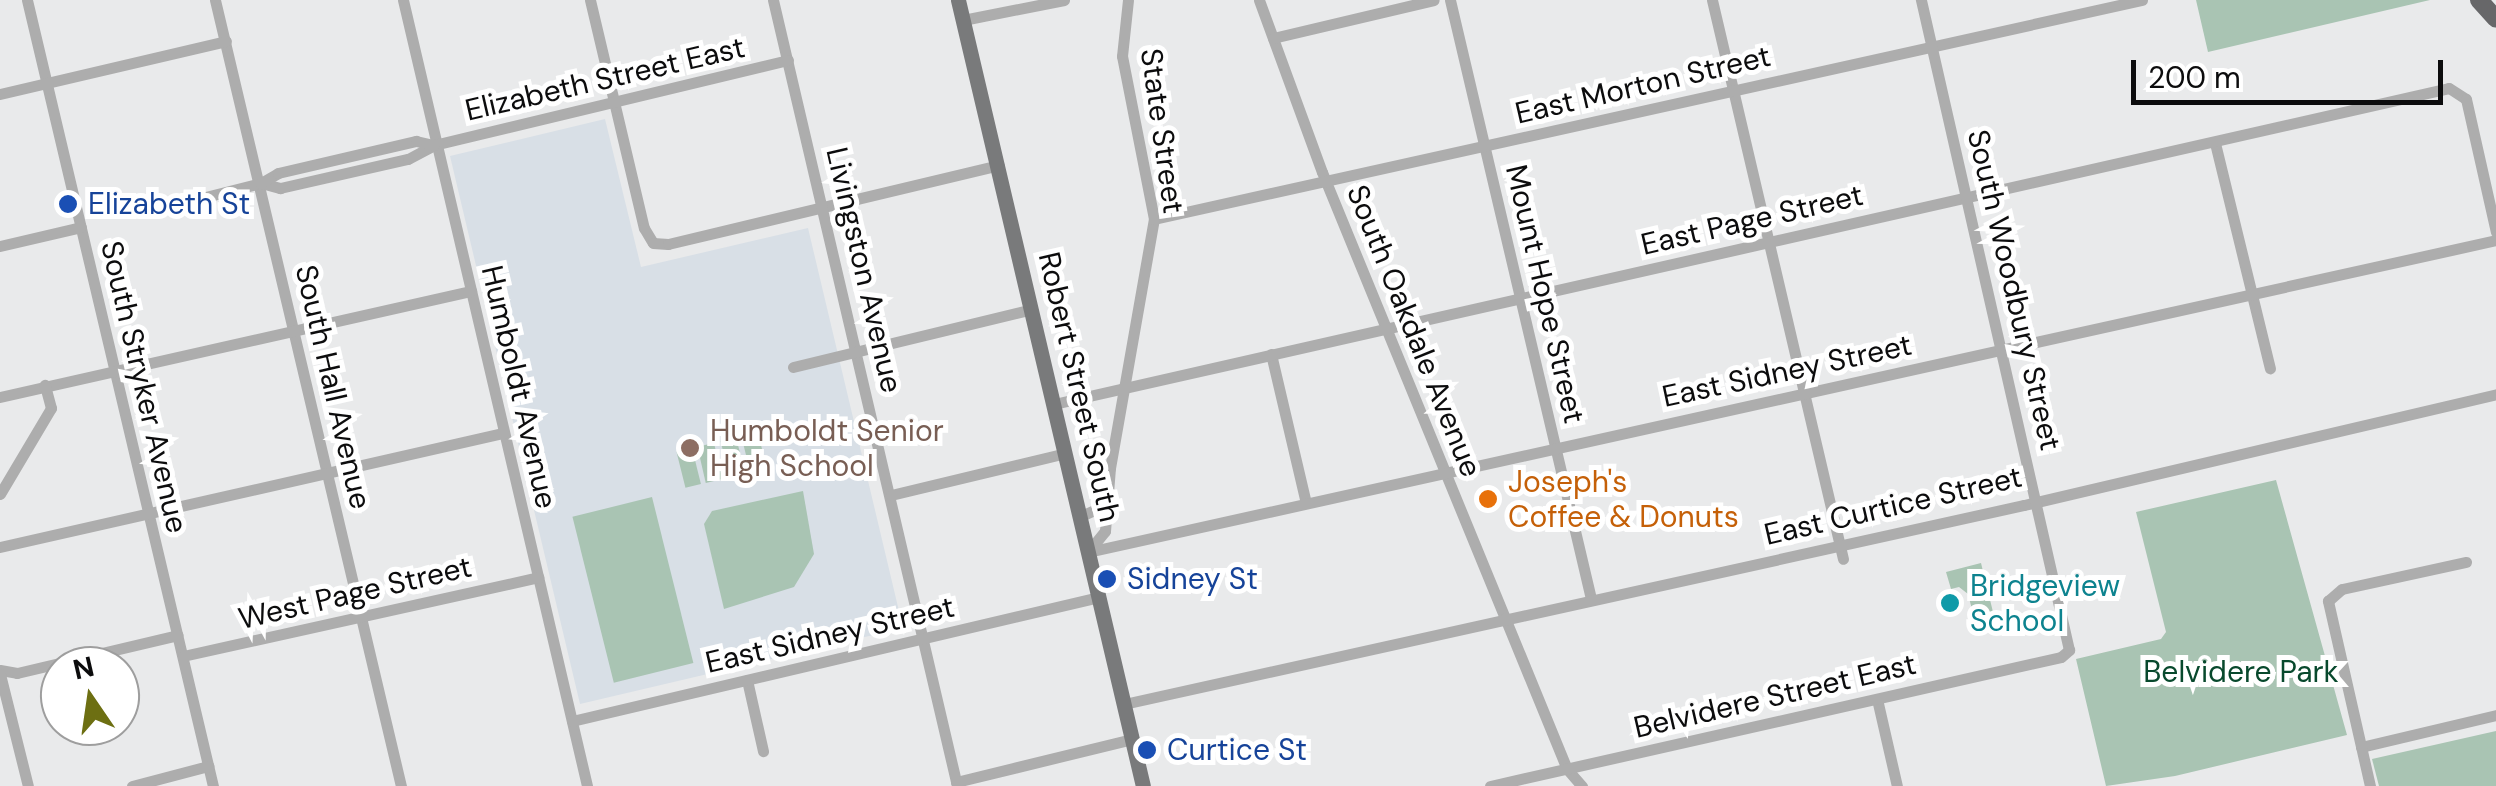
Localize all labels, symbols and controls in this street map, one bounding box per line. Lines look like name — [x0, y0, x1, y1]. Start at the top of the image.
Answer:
street label: Elizabeth Street East — [462, 29, 748, 129]
street label: East Morton Street — [1512, 38, 1774, 132]
scale bar — [2136, 40, 2448, 102]
street label: State Street — [1133, 46, 1191, 216]
text: 200 m — [2148, 58, 2241, 97]
street label: South Woodbury Street — [1960, 126, 2068, 454]
street label: Livingston Avenue — [818, 144, 910, 396]
street label: Mount Hope Street — [1498, 161, 1592, 427]
street label: East Page Street — [1638, 177, 1866, 263]
street label: South Oakdale Avenue — [1339, 180, 1489, 482]
place label: Elizabeth St — [88, 186, 250, 222]
marker: Elizabeth St — [57, 193, 79, 215]
street label: South Stryker Avenue — [93, 238, 195, 536]
street label: Robert Street South — [1030, 249, 1128, 525]
street label: South Hall Avenue — [287, 261, 379, 513]
street label: Humboldt Avenue — [474, 262, 564, 512]
street label: East Sidney Street — [1659, 327, 1915, 415]
place label: Humboldt Senior High School — [710, 413, 944, 484]
marker: Humboldt Senior High School — [679, 437, 701, 459]
street label: East Curtice Street — [1761, 459, 2025, 553]
place label: Joseph's Coffee & Donuts — [1508, 464, 1739, 534]
marker: Joseph's Coffee & Donuts — [1477, 488, 1499, 510]
street label: West Page Street — [235, 549, 475, 637]
place label: Sidney St — [1127, 561, 1258, 597]
marker: Sidney St — [1096, 568, 1118, 590]
place label: Bridgeview School — [1970, 568, 2120, 638]
street label: East Sidney Street — [702, 589, 958, 681]
marker: Bridgeview School — [1939, 592, 1961, 614]
north arrow — [40, 646, 140, 746]
street label: Belvidere Street East — [1630, 646, 1920, 746]
text: N — [69, 648, 98, 689]
park label: Belvidere Park — [2143, 654, 2339, 690]
place label: Curtice St — [1167, 732, 1307, 768]
marker: Curtice St — [1136, 739, 1158, 761]

